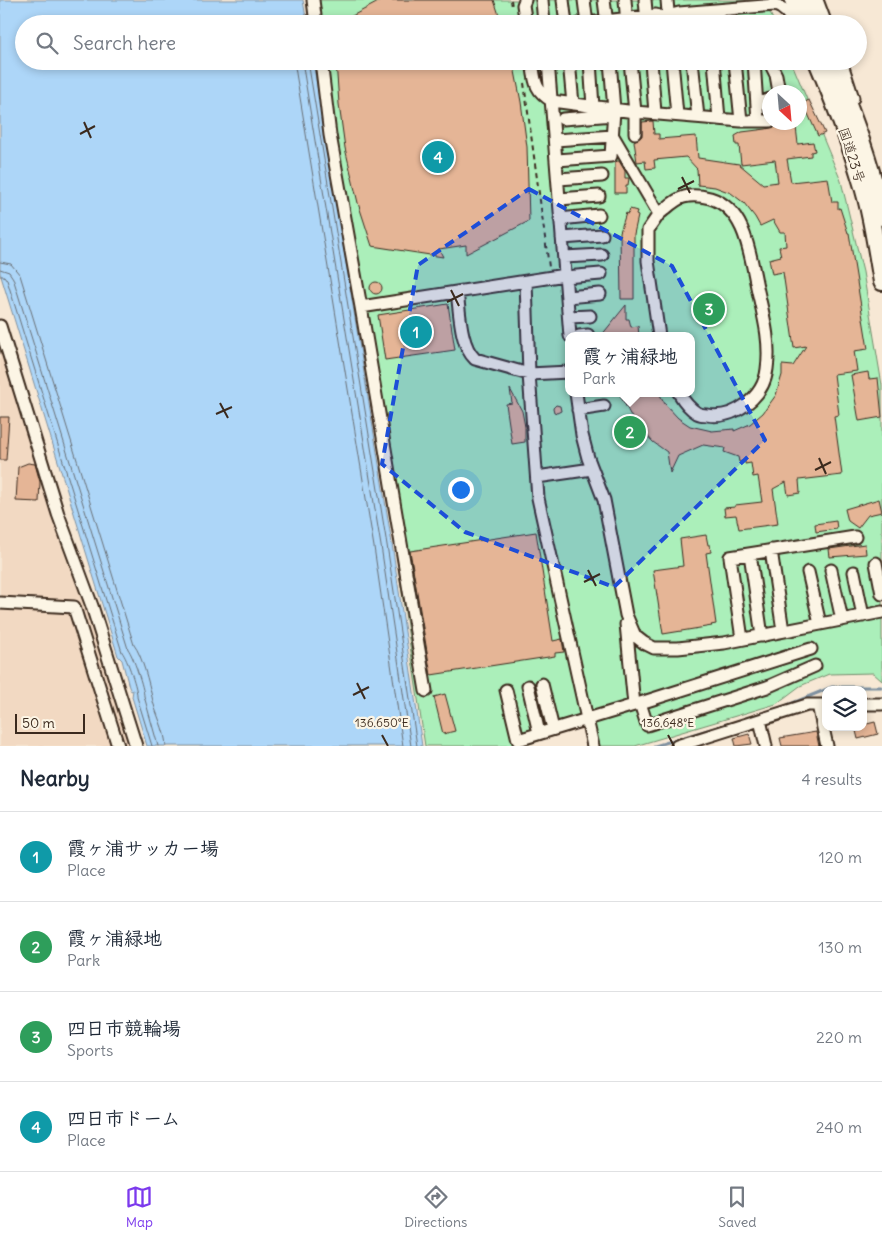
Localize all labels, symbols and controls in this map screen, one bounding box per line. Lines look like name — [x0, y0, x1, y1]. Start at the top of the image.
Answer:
search box — [15, 15, 867, 70]
icon: search — [33, 29, 61, 57]
text: Search here — [73, 31, 176, 55]
north arrow — [762, 85, 807, 130]
street label: 国道23号 — [835, 125, 869, 185]
pin: 4 — [422, 138, 454, 176]
pin: 3 — [693, 290, 725, 328]
pin: 1 — [400, 313, 432, 351]
popup — [565, 332, 695, 397]
text: 霞ヶ浦緑地 — [582, 344, 678, 368]
text: Park — [582, 368, 616, 388]
pin: 2 — [614, 413, 646, 451]
your location — [448, 477, 474, 503]
map controls — [822, 686, 867, 731]
button: layers — [822, 686, 867, 731]
scale bar — [15, 711, 85, 734]
text: 50 m — [22, 714, 55, 732]
text: 136.650°E — [355, 715, 409, 730]
text: 136.648°E — [642, 715, 694, 730]
text: Nearby — [20, 765, 90, 792]
text: 4 results — [801, 769, 862, 789]
text: 霞ヶ浦サッカー場 — [67, 836, 219, 860]
text: 1 — [33, 847, 39, 867]
text: 120 m — [819, 847, 862, 867]
text: Place — [67, 860, 106, 880]
text: 霞ヶ浦緑地 — [67, 926, 162, 950]
text: 2 — [32, 937, 40, 957]
text: 130 m — [818, 937, 862, 957]
text: Park — [67, 950, 100, 970]
text: 四日市競輪場 — [67, 1016, 181, 1040]
text: 3 — [31, 1027, 41, 1047]
text: 220 m — [816, 1027, 862, 1047]
text: Sports — [67, 1040, 113, 1060]
text: 四日市ドーム — [67, 1106, 180, 1130]
text: 4 — [31, 1117, 41, 1137]
text: 240 m — [816, 1117, 862, 1137]
text: Place — [67, 1130, 106, 1150]
tab: Map — [125, 1183, 153, 1231]
tab: Directions — [404, 1183, 467, 1231]
tab: Saved — [718, 1183, 757, 1231]

